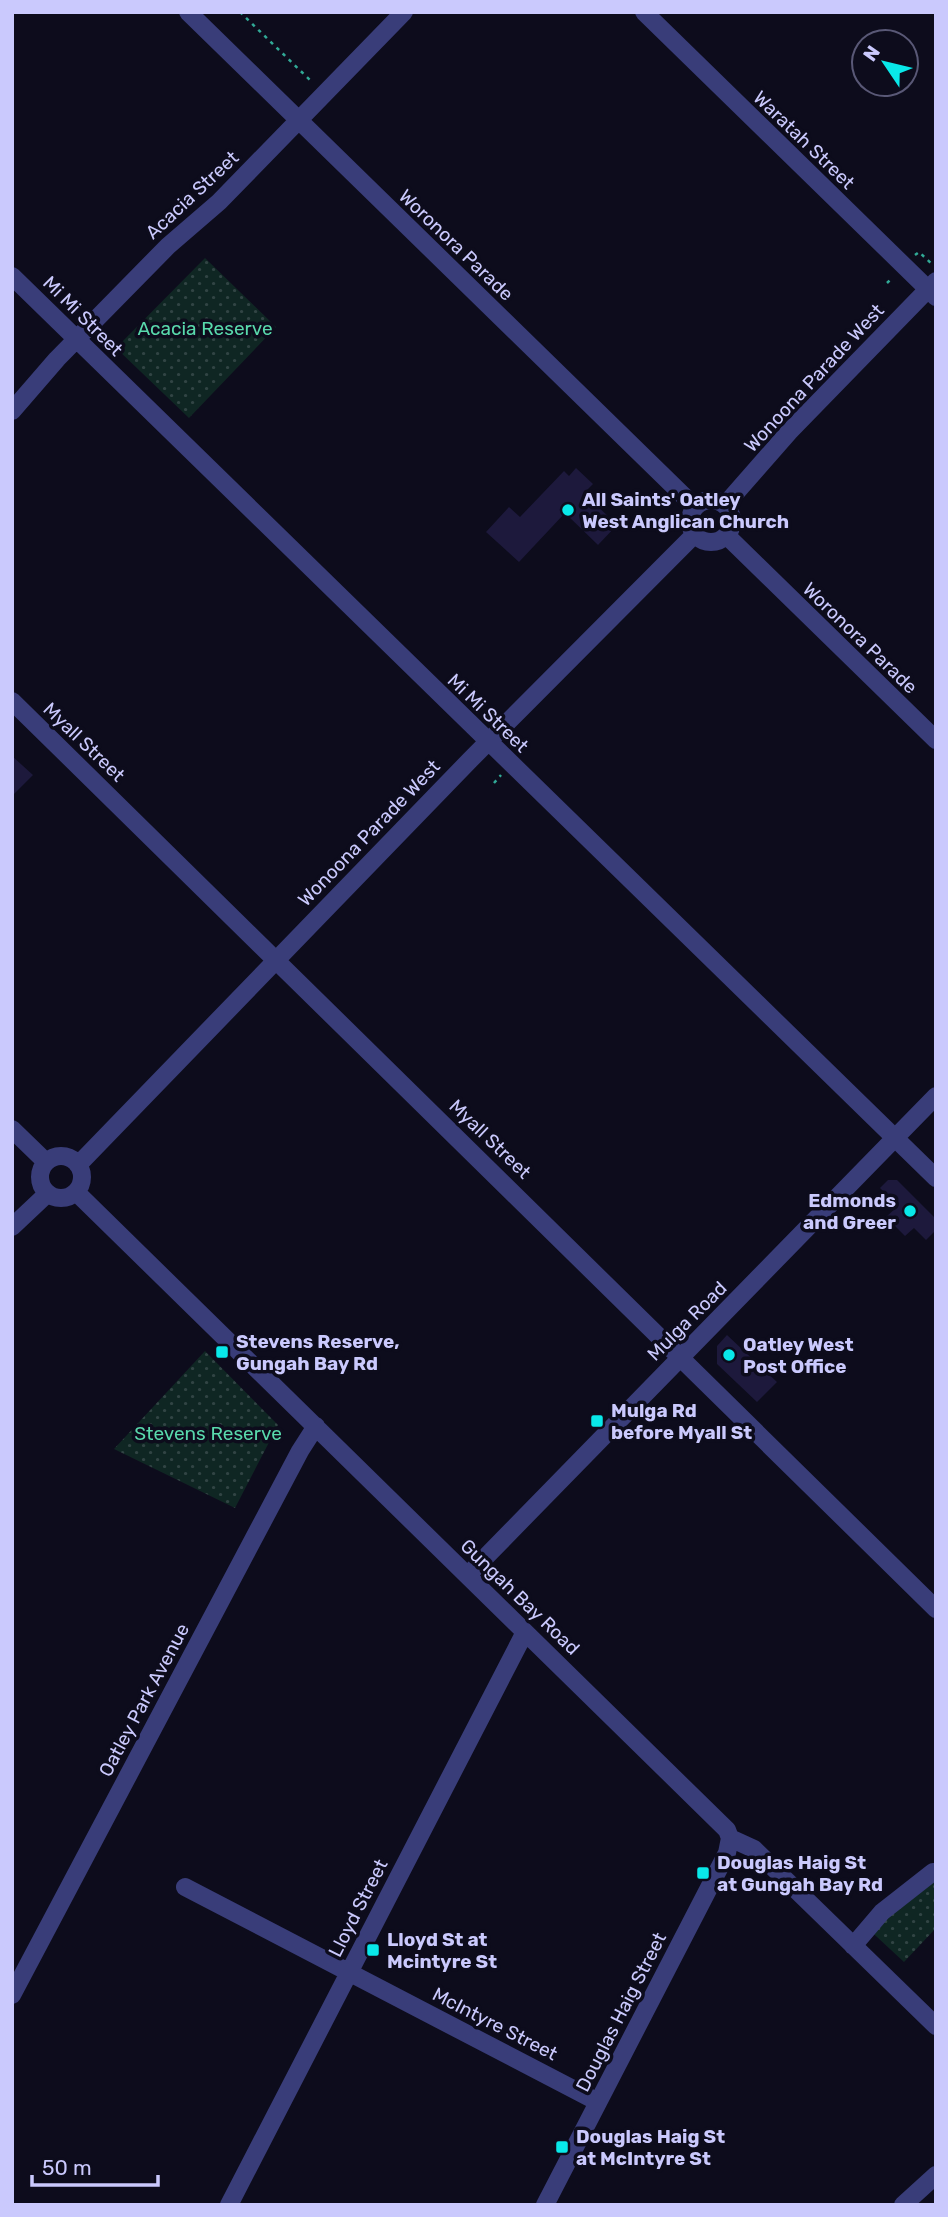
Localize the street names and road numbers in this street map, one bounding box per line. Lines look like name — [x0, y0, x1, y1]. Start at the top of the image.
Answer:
street label: Waratah Street — [749, 86, 860, 194]
street label: Acacia Street — [141, 146, 244, 244]
street label: Woronora Parade — [394, 185, 518, 305]
street label: Mi Mi Street — [38, 271, 128, 361]
street label: Wonoona Parade West — [739, 299, 889, 457]
street label: Woronora Parade — [798, 578, 922, 698]
street label: Mi Mi Street — [443, 669, 534, 758]
street label: Myall Street — [38, 697, 130, 787]
street label: Wonoona Parade West — [293, 755, 445, 911]
street label: Myall Street — [444, 1094, 536, 1184]
street label: Mulga Road — [643, 1277, 731, 1365]
street label: Gungah Bay Road — [456, 1534, 584, 1660]
street label: Oatley Park Avenue — [94, 1619, 194, 1781]
street label: Lloyd Street — [323, 1855, 393, 1961]
street label: Douglas Haig Street — [571, 1928, 671, 2096]
street label: McIntyre Street — [429, 1983, 562, 2066]

